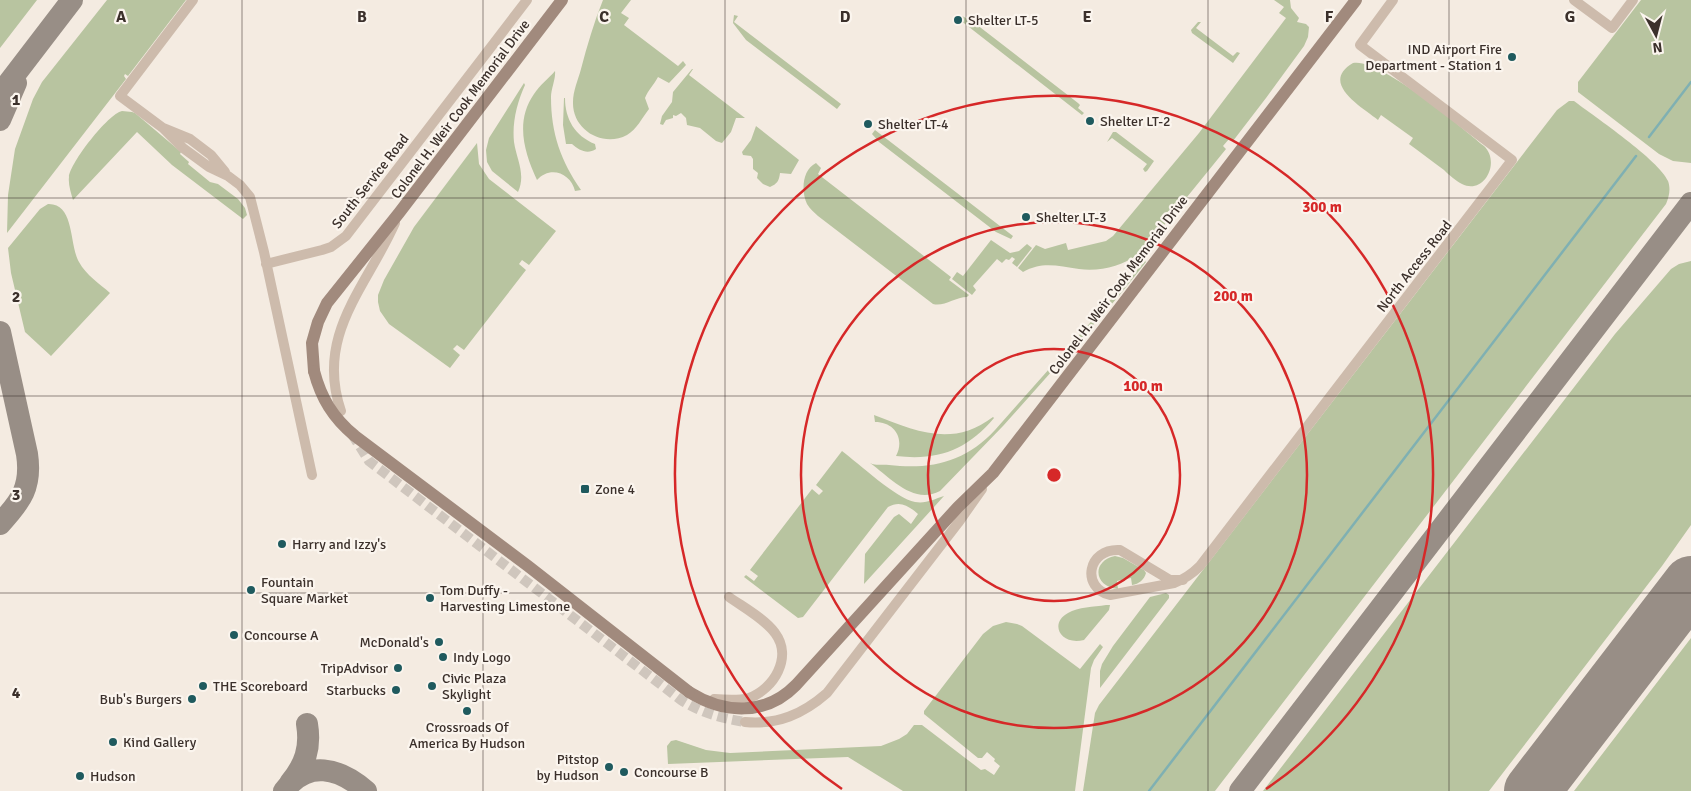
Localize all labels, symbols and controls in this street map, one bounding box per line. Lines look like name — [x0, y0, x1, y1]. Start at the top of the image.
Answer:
text: A — [116, 7, 127, 27]
text: B — [357, 7, 367, 27]
text: C — [599, 7, 609, 27]
text: D — [840, 7, 851, 27]
text: E — [1082, 7, 1092, 27]
text: F — [1325, 7, 1334, 27]
text: G — [1565, 7, 1575, 27]
north arrow — [1631, 10, 1681, 60]
place label: Shelter LT-5 — [968, 12, 1039, 29]
marker: Shelter LT-5 — [952, 14, 964, 26]
street label: Colonel H. Weir Cook Memorial Drive — [387, 16, 533, 202]
text: N — [1652, 38, 1663, 56]
place label: IND Airport Fire Department - Station 1 — [1365, 41, 1502, 74]
marker: IND Airport Fire Department - Station 1 — [1506, 51, 1518, 63]
text: 1 — [12, 90, 21, 110]
place label: Shelter LT-2 — [1100, 113, 1171, 130]
marker: Shelter LT-2 — [1084, 115, 1096, 127]
place label: Shelter LT-4 — [878, 116, 949, 133]
marker: Shelter LT-4 — [862, 118, 874, 130]
street label: South Service Road — [328, 131, 413, 232]
street label: Colonel H. Weir Cook Memorial Drive — [1045, 192, 1191, 378]
text: 300 m — [1302, 198, 1342, 216]
place label: Shelter LT-3 — [1036, 209, 1107, 226]
marker: Shelter LT-3 — [1020, 211, 1032, 223]
street label: North Access Road — [1373, 217, 1455, 316]
text: 2 — [12, 287, 20, 307]
text: 200 m — [1213, 287, 1253, 305]
text: 100 m — [1123, 377, 1163, 395]
centre of rings — [1045, 466, 1063, 484]
place label: Zone 4 — [595, 481, 636, 498]
marker: Zone 4 — [579, 483, 591, 495]
text: 3 — [12, 485, 20, 505]
place label: Harry and Izzy's — [292, 536, 386, 553]
marker: Harry and Izzy's — [276, 538, 288, 550]
place label: Fountain Square Market — [261, 574, 348, 607]
place label: Tom Duffy - Harvesting Limestone — [440, 582, 570, 615]
marker: Fountain Square Market — [245, 584, 257, 596]
marker: Tom Duffy - Harvesting Limestone — [424, 592, 436, 604]
place label: Concourse A — [244, 627, 319, 644]
marker: Concourse A — [228, 629, 240, 641]
place label: McDonald's — [360, 634, 429, 651]
marker: McDonald's — [433, 636, 445, 648]
place label: Indy Logo — [453, 649, 511, 666]
marker: Indy Logo — [437, 651, 449, 663]
place label: TripAdvisor — [321, 660, 389, 677]
marker: TripAdvisor — [392, 662, 404, 674]
place label: Civic Plaza Skylight — [442, 670, 506, 703]
place label: THE Scoreboard — [213, 678, 308, 695]
marker: THE Scoreboard — [197, 680, 209, 692]
marker: Civic Plaza Skylight — [426, 680, 438, 692]
place label: Starbucks — [326, 682, 386, 699]
text: 4 — [12, 683, 21, 703]
marker: Starbucks — [390, 684, 402, 696]
place label: Bub's Burgers — [100, 691, 182, 708]
marker: Bub's Burgers — [186, 693, 198, 705]
marker: Crossroads Of America By Hudson — [461, 705, 473, 717]
place label: Crossroads Of America By Hudson — [409, 719, 525, 752]
place label: Kind Gallery — [123, 734, 197, 751]
marker: Kind Gallery — [107, 736, 119, 748]
place label: Pitstop by Hudson — [536, 751, 599, 784]
marker: Pitstop by Hudson — [603, 761, 615, 773]
place label: Concourse B — [634, 764, 709, 781]
marker: Concourse B — [618, 766, 630, 778]
place label: Hudson — [90, 768, 136, 785]
marker: Hudson — [74, 770, 86, 782]

